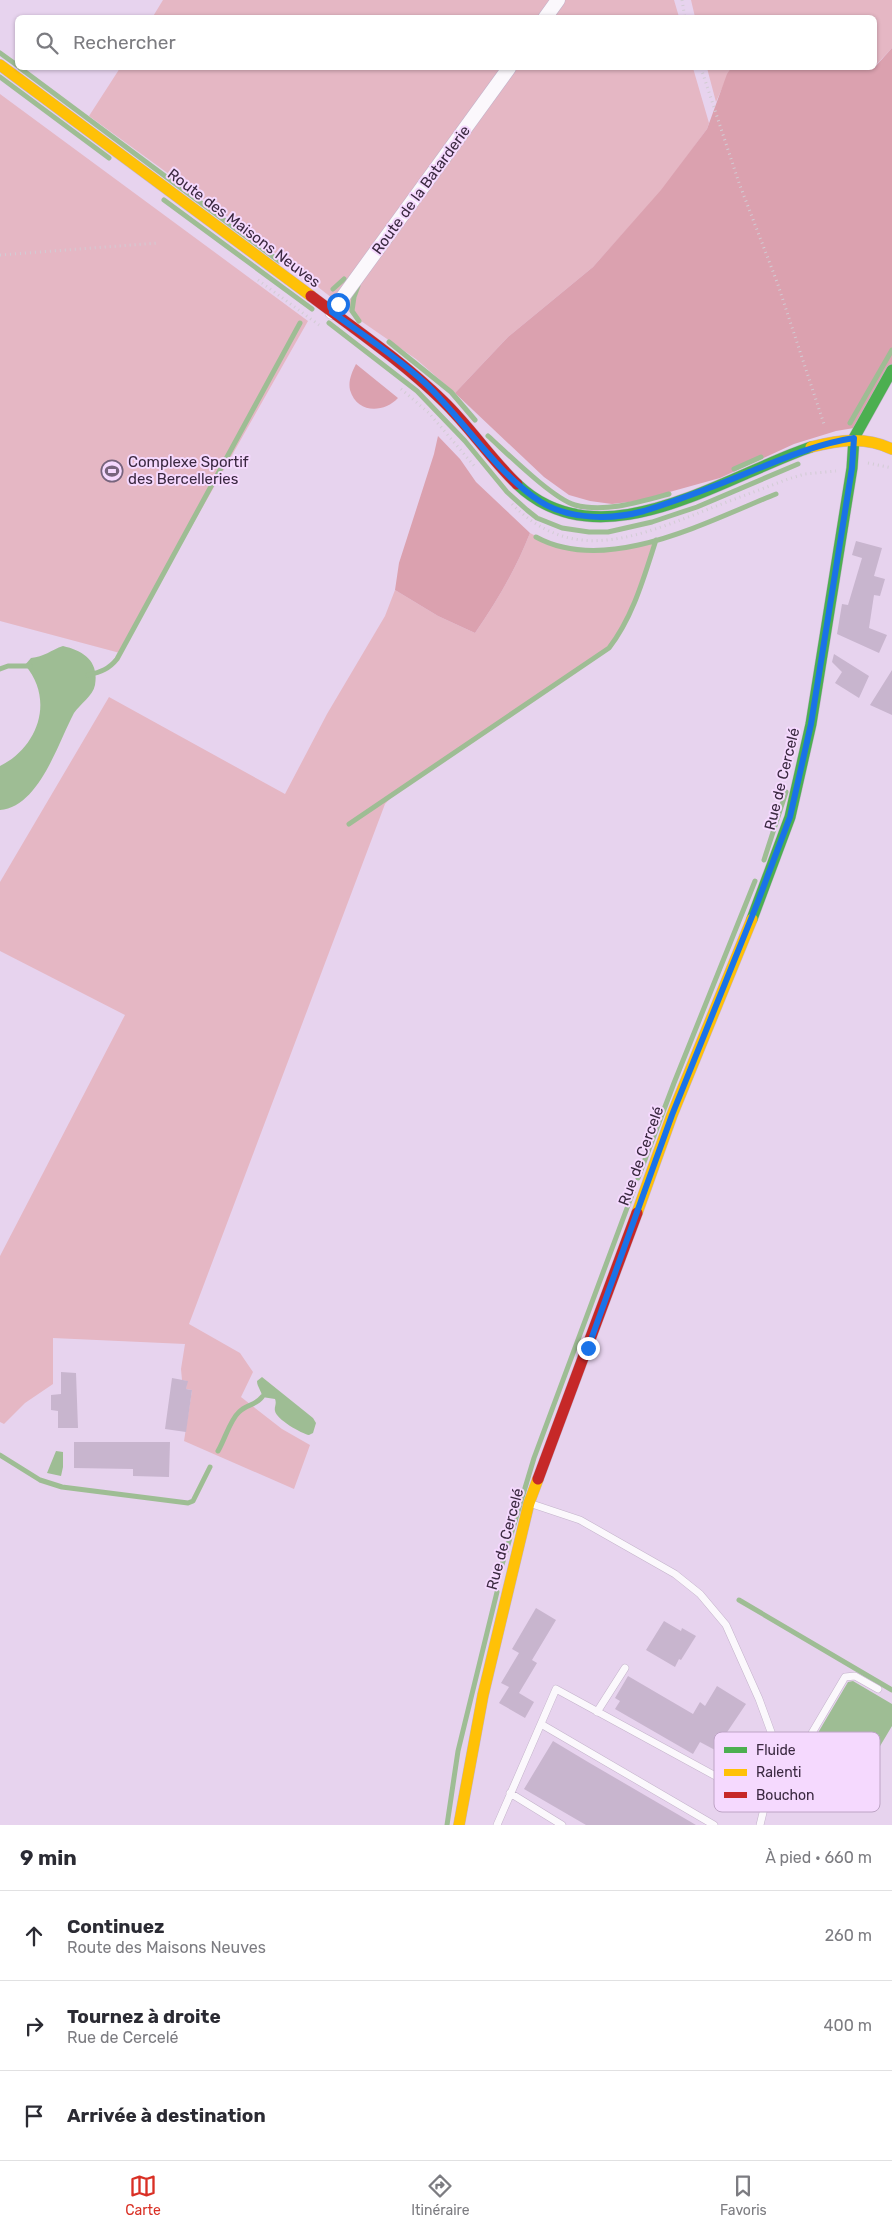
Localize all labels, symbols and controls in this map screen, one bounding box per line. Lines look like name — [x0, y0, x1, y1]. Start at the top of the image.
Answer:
search box — [15, 15, 877, 70]
icon: search — [33, 29, 61, 57]
text: Rechercher — [73, 31, 176, 54]
street label: Route de la Batarderie — [368, 122, 474, 258]
street label: Route des Maisons Neuves — [164, 165, 324, 291]
route start — [327, 293, 350, 316]
place label: Complexe Sportif des Bercelleries — [128, 453, 249, 488]
sports icon: Complexe Sportif des Bercelleries — [100, 459, 124, 483]
street label: Rue de Cercelé — [761, 726, 803, 832]
street label: Rue de Cercelé — [615, 1104, 667, 1208]
route end — [577, 1337, 600, 1360]
street label: Rue de Cercelé — [483, 1486, 527, 1592]
legend — [714, 1732, 880, 1812]
text: Fluide — [756, 1742, 796, 1759]
text: Ralenti — [756, 1764, 801, 1781]
text: Bouchon — [756, 1787, 815, 1804]
text: 9 min — [20, 1845, 77, 1870]
text: À pied · 660 m — [765, 1848, 872, 1867]
text: Continuez — [67, 1915, 165, 1938]
icon: ahead — [20, 1922, 48, 1950]
text: 260 m — [825, 1926, 872, 1945]
text: Route des Maisons Neuves — [67, 1938, 266, 1957]
text: Tournez à droite — [67, 2005, 221, 2028]
icon: right — [20, 2012, 48, 2040]
text: 400 m — [824, 2016, 872, 2035]
text: Rue de Cercelé — [67, 2028, 179, 2047]
icon: arrive — [20, 2102, 48, 2130]
text: Arrivée à destination — [67, 2104, 266, 2127]
tab: Carte — [125, 2172, 161, 2219]
tab: Itinéraire — [411, 2172, 470, 2219]
tab: Favoris — [720, 2172, 767, 2219]

